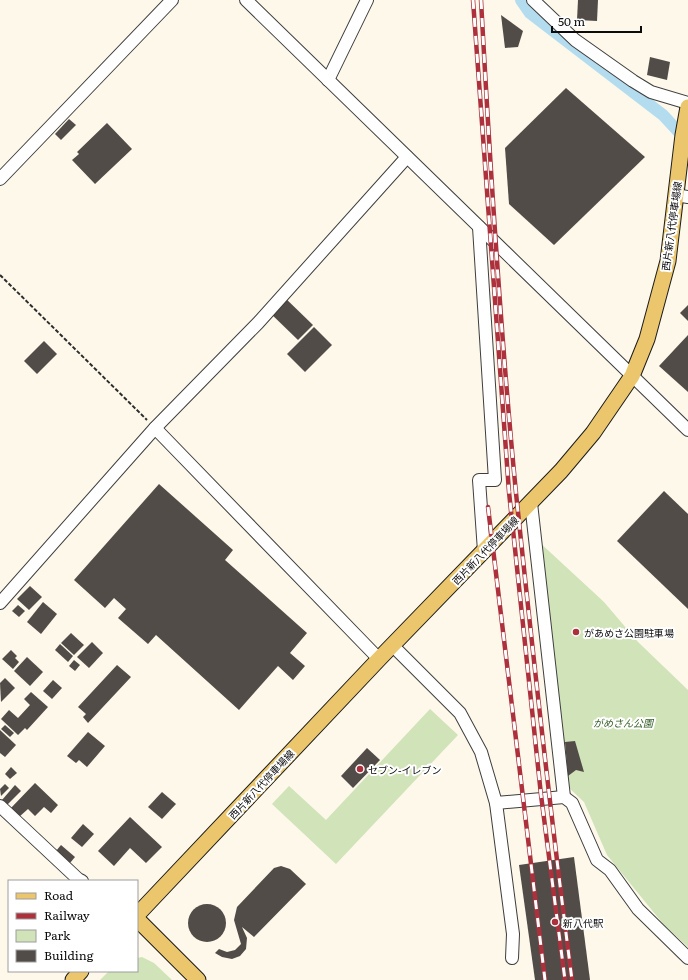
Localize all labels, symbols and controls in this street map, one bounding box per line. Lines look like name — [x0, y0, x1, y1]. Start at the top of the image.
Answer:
scale bar — [552, 8, 641, 34]
text: 50 m — [558, 12, 585, 30]
street label: 西片新八代停車場線 — [657, 180, 685, 272]
street label: 西片新八代停車場線 — [448, 512, 522, 588]
place label: があめさ公園駐車場 — [584, 625, 674, 640]
marker: があめさ公園駐車場 — [571, 627, 581, 637]
park label: がめさん公園 — [593, 715, 655, 730]
street label: 西片新八代停車場線 — [225, 746, 297, 822]
place label: セブン-イレブン — [368, 762, 442, 777]
marker: セブン-イレブン — [355, 764, 365, 774]
legend — [8, 880, 138, 972]
text: Road — [44, 886, 74, 904]
text: Railway — [44, 906, 90, 924]
place label: 新八代駅 — [563, 915, 604, 930]
marker: 新八代駅 — [550, 917, 560, 927]
text: Park — [44, 926, 71, 944]
text: Building — [44, 946, 94, 964]

